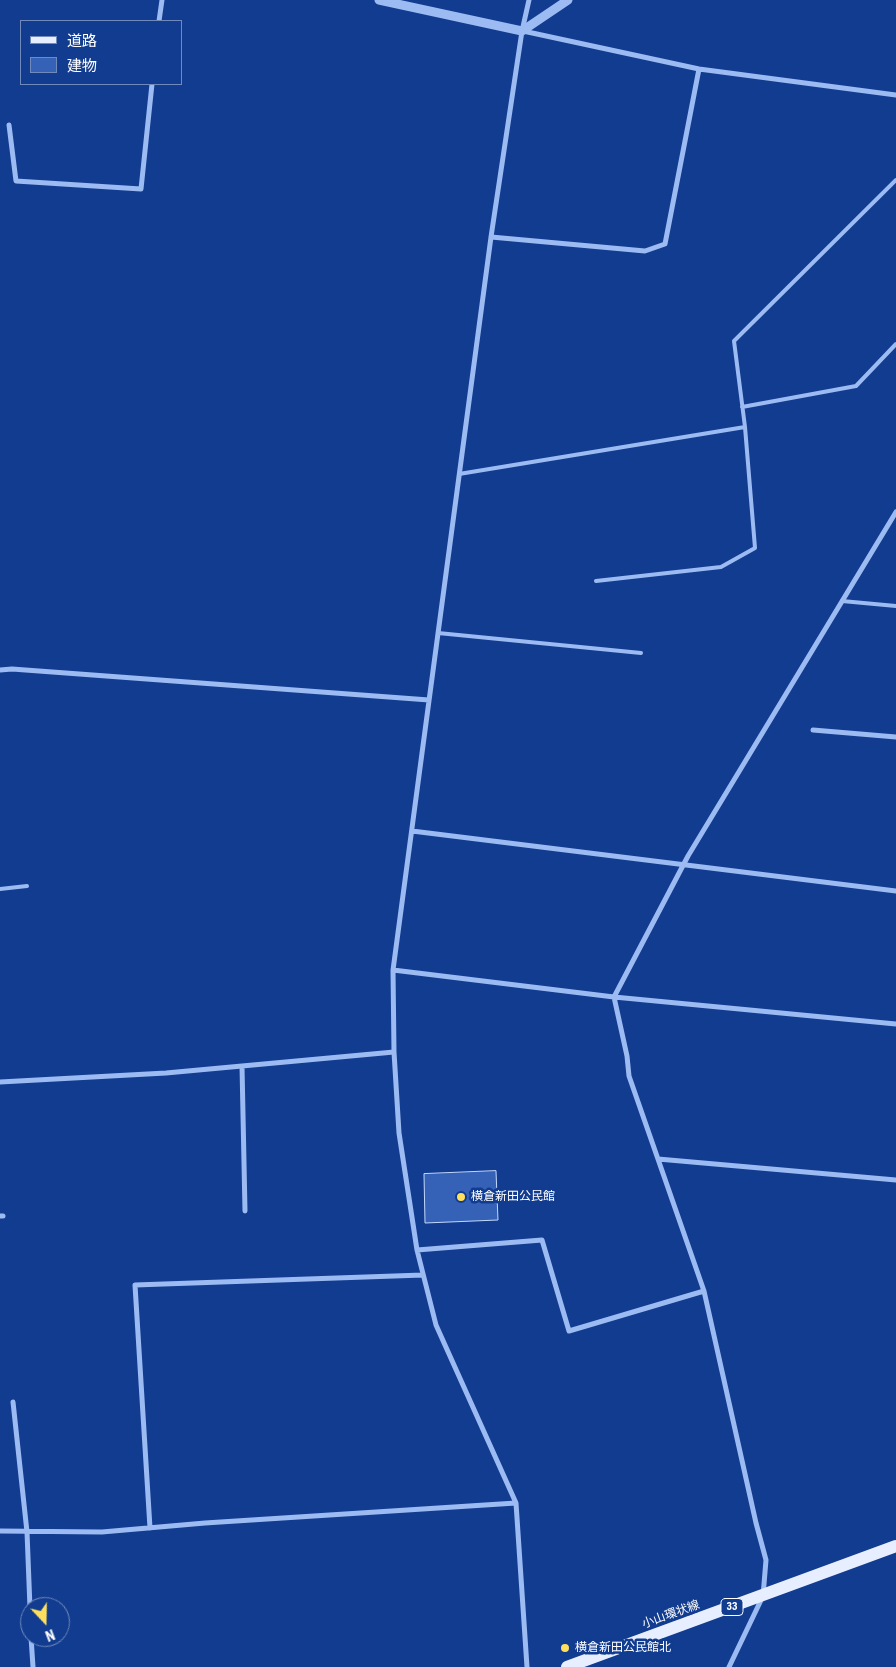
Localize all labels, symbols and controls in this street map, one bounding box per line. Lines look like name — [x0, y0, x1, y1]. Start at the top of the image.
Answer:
legend — [20, 20, 182, 85]
text: 道路 — [67, 32, 97, 50]
text: 建物 — [67, 57, 97, 75]
place label: 横倉新田公民館 — [471, 1190, 555, 1204]
marker: 横倉新田公民館 — [455, 1191, 467, 1203]
north arrow — [20, 1597, 70, 1647]
street label: 小山環状線 — [640, 1598, 702, 1632]
road number: 33 — [721, 1598, 743, 1615]
text: N — [43, 1626, 57, 1644]
place label: 横倉新田公民館北 — [575, 1641, 671, 1655]
marker: 横倉新田公民館北 — [559, 1642, 571, 1654]

